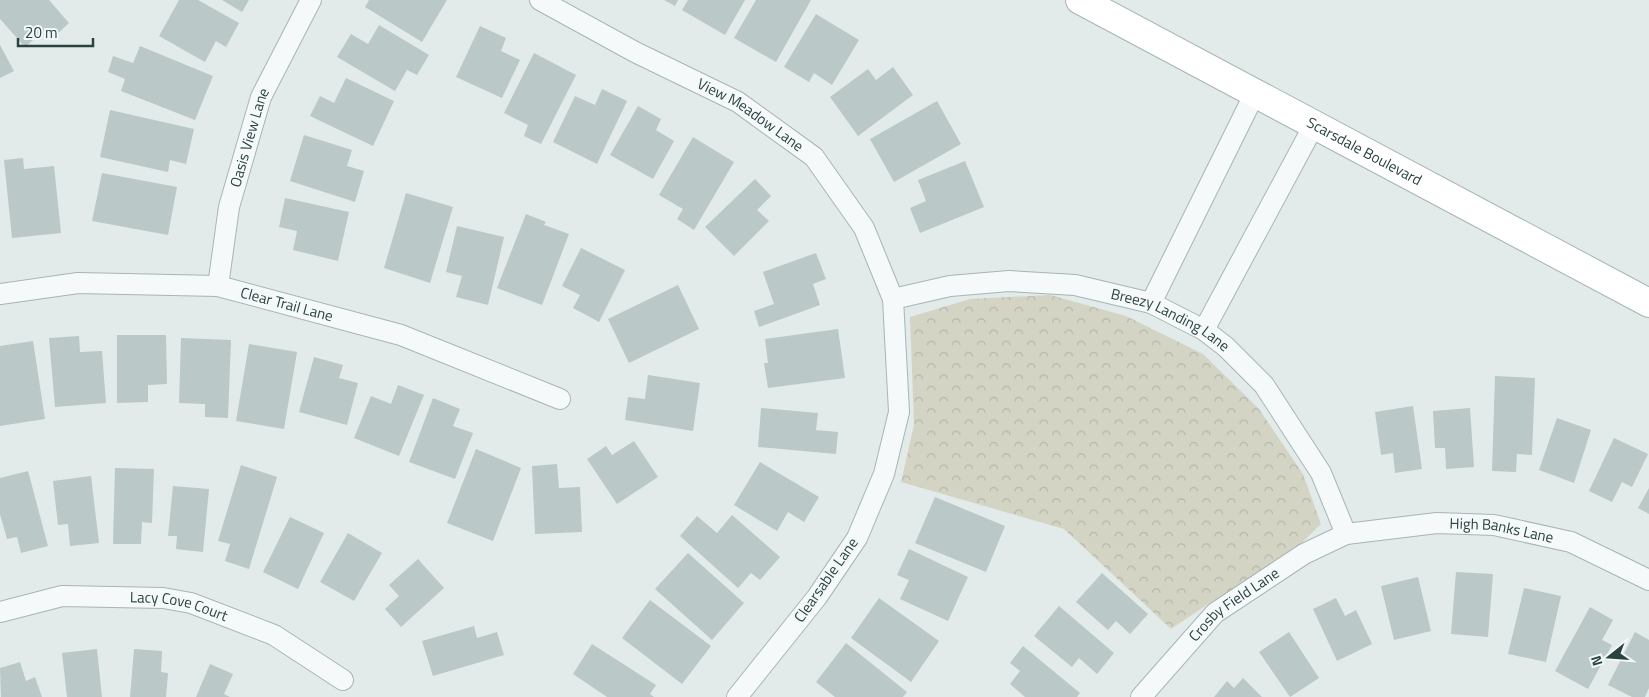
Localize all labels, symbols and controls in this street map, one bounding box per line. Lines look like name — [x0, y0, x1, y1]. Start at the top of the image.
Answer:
scale bar — [18, 15, 92, 47]
text: 20 m — [25, 21, 58, 44]
street label: View Meadow Lane — [693, 72, 809, 157]
street label: Oasis View Lane — [223, 84, 275, 190]
street label: Scarsdale Boulevard — [1303, 111, 1426, 191]
street label: Clear Trail Lane — [238, 281, 336, 327]
street label: Breezy Landing Lane — [1109, 282, 1235, 357]
street label: High Banks Lane — [1449, 511, 1556, 549]
street label: Clearsable Lane — [788, 533, 863, 627]
street label: Crosby Field Lane — [1183, 561, 1284, 647]
street label: Lacy Cove Court — [130, 585, 232, 627]
north arrow — [1584, 632, 1634, 682]
text: N — [1585, 653, 1608, 669]

